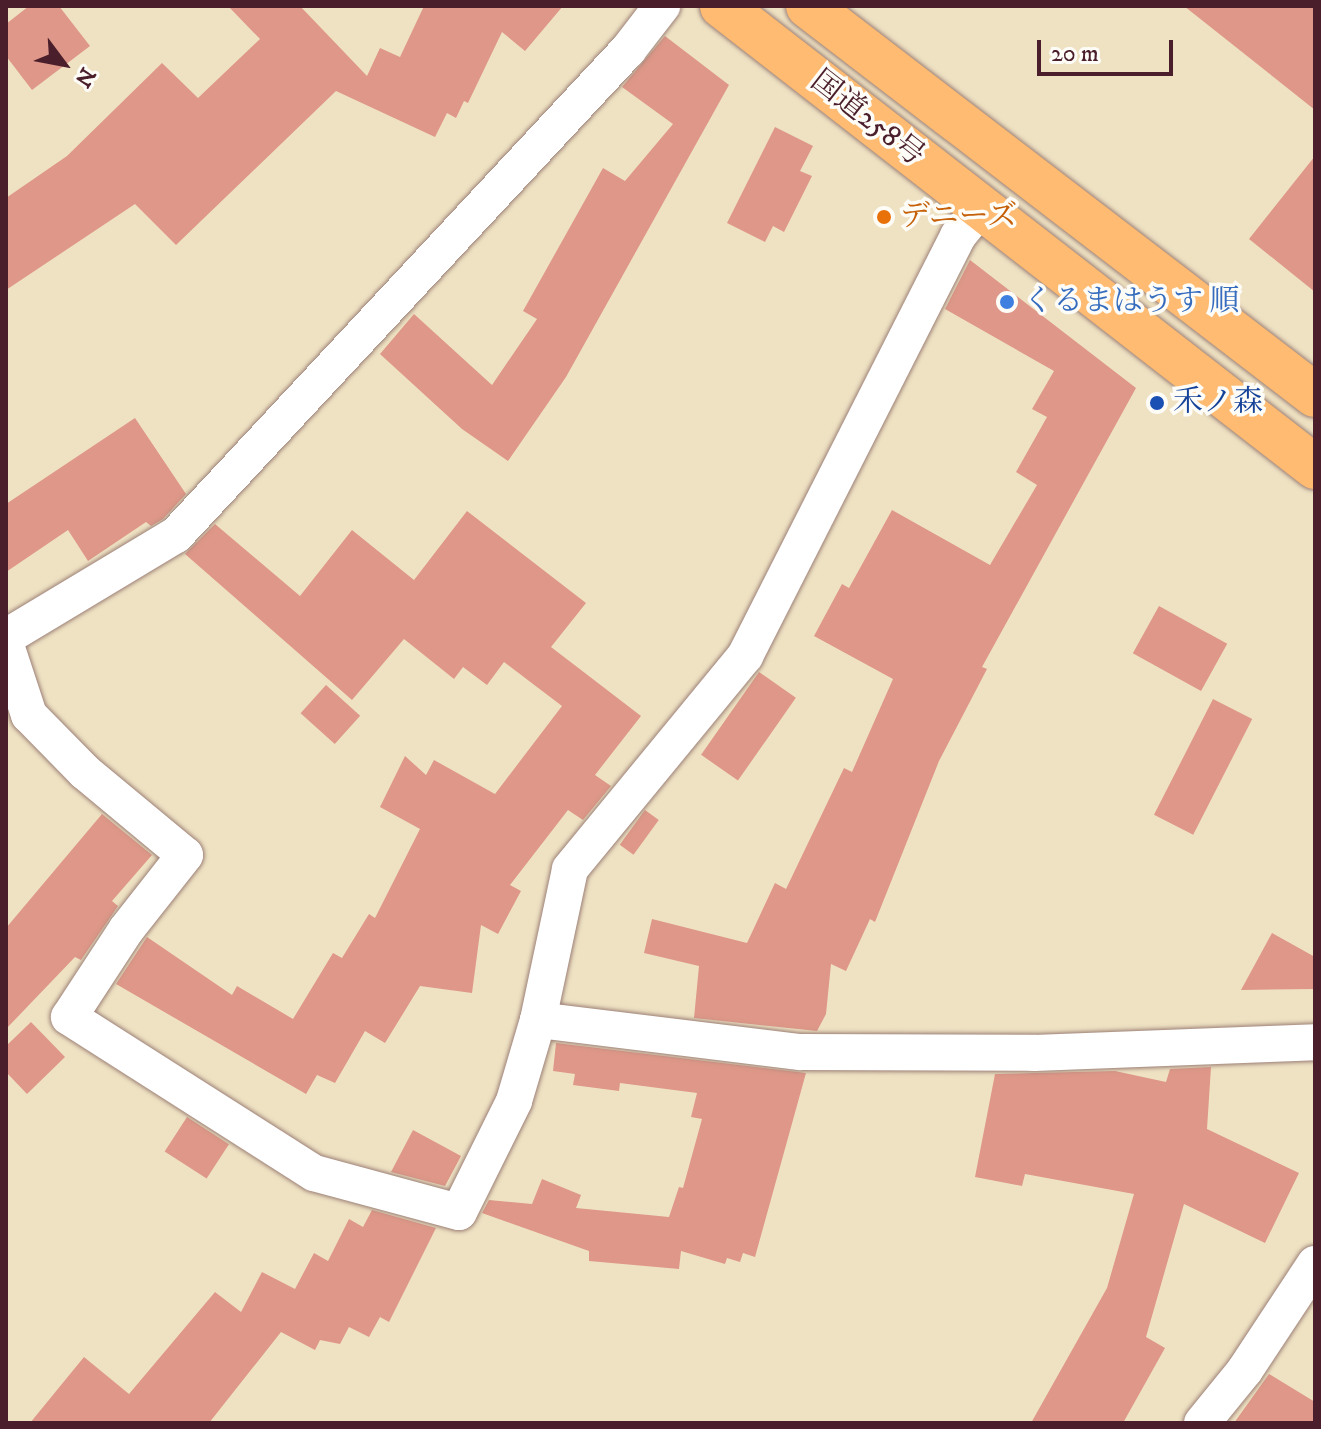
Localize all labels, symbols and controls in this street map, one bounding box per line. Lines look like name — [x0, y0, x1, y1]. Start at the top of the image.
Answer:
north arrow — [24, 24, 104, 104]
scale bar — [1041, 24, 1177, 74]
text: 20 m — [1051, 39, 1099, 69]
text: N — [69, 62, 101, 92]
street label: 国道258号 — [803, 63, 931, 175]
place label: デニーズ — [900, 199, 1020, 235]
marker: デニーズ — [875, 208, 893, 226]
place label: くるまはうす 順 — [1023, 284, 1239, 320]
marker: くるまはうす 順 — [998, 293, 1016, 311]
place label: 禾ノ森 — [1173, 385, 1263, 421]
marker: 禾ノ森 — [1148, 394, 1166, 412]

